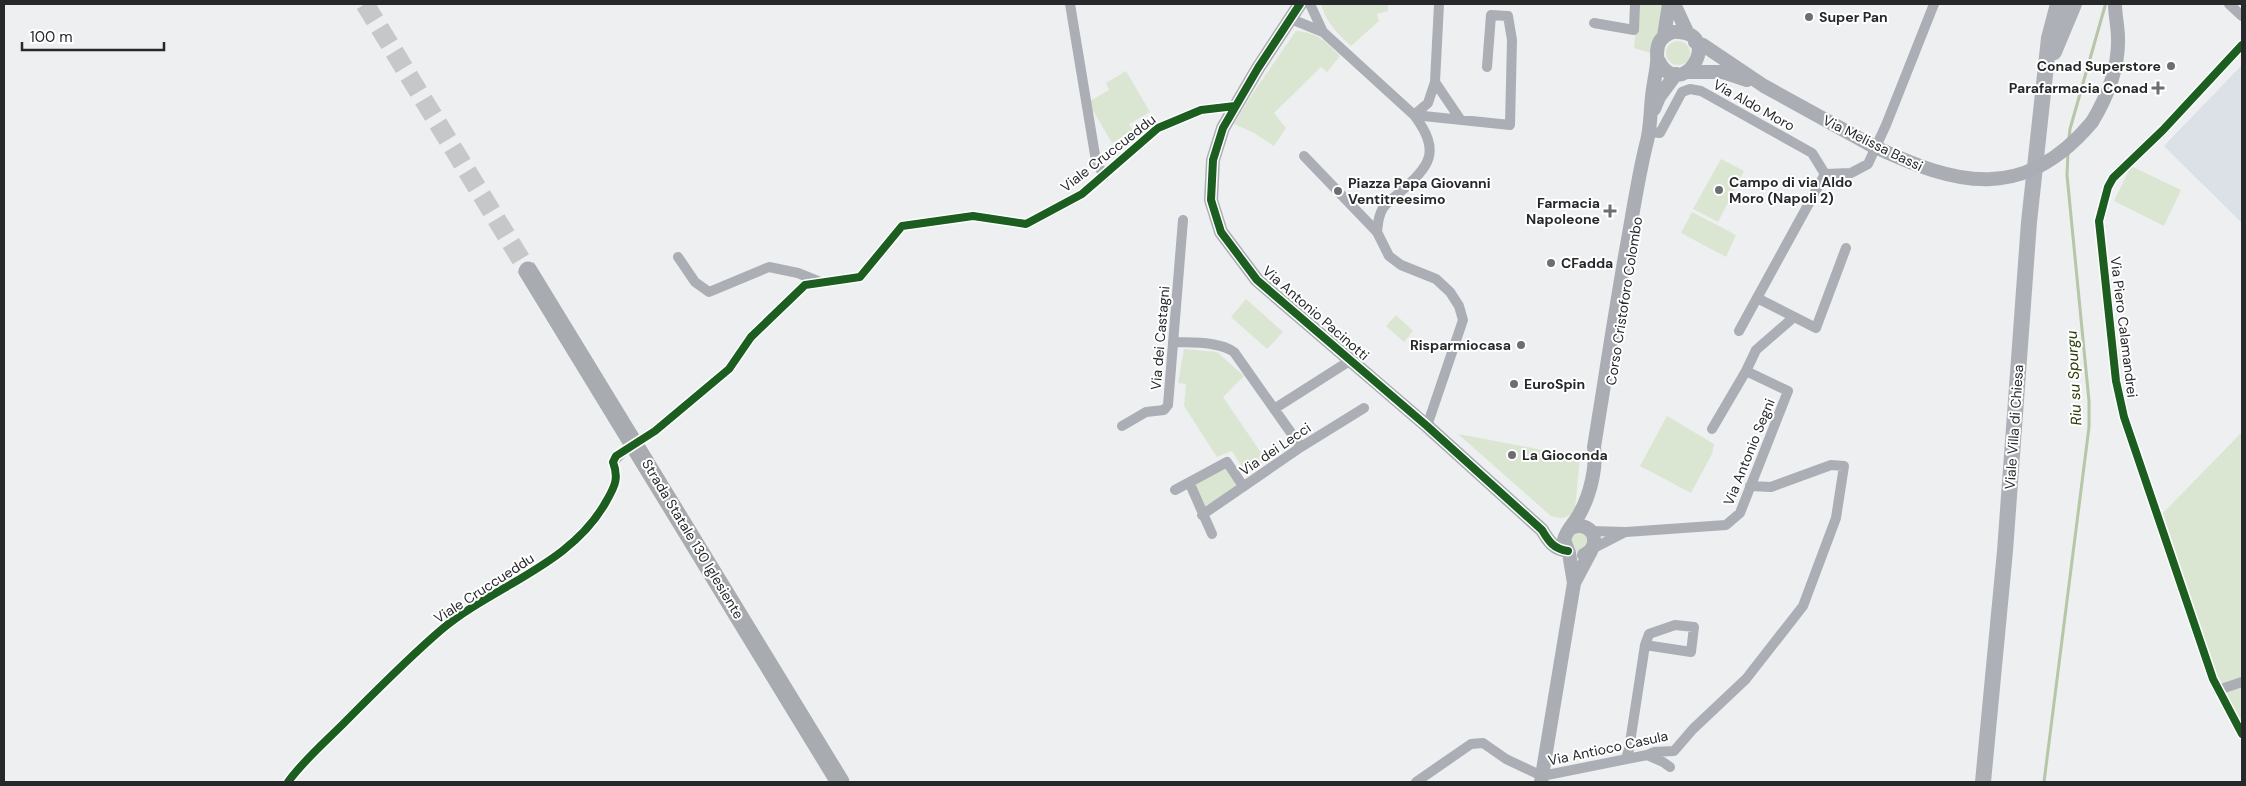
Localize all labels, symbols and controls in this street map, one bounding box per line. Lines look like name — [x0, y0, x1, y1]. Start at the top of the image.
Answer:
place label: Super Pan — [1819, 8, 1888, 26]
marker: Super Pan — [1803, 11, 1815, 23]
scale bar — [22, 20, 165, 52]
text: 100 m — [30, 27, 73, 47]
place label: Conad Superstore — [2037, 57, 2161, 75]
marker: Conad Superstore — [2165, 60, 2177, 72]
street label: Via Aldo Moro — [1710, 75, 1798, 135]
place label: Parafarmacia Conad — [2009, 79, 2148, 97]
marker: Parafarmacia Conad — [2152, 82, 2164, 94]
street label: Viale Cruccueddu — [1057, 110, 1159, 196]
street label: Via Melissa Bassi — [1820, 111, 1926, 175]
place label: Campo di via Aldo Moro (Napoli 2) — [1729, 173, 1853, 207]
place label: Piazza Papa Giovanni Ventitreesimo — [1348, 174, 1491, 208]
marker: Campo di via Aldo Moro (Napoli 2) — [1713, 184, 1725, 196]
marker: Piazza Papa Giovanni Ventitreesimo — [1332, 185, 1344, 197]
place label: Farmacia Napoleone — [1526, 194, 1600, 228]
marker: Farmacia Napoleone — [1604, 205, 1616, 217]
street label: Corso Cristoforo Colombo — [1602, 215, 1646, 387]
place label: CFadda — [1561, 254, 1613, 272]
street label: Via Piero Calamandrei — [2106, 255, 2142, 399]
marker: CFadda — [1545, 257, 1557, 269]
street label: Via Antonio Pacinotti — [1259, 262, 1373, 364]
street label: Via dei Castagni — [1146, 285, 1174, 391]
water label: Riu su Spurgu — [2062, 330, 2086, 426]
place label: Risparmiocasa — [1410, 336, 1511, 354]
marker: Risparmiocasa — [1515, 339, 1527, 351]
street label: Viale Villa di Chiesa — [2001, 364, 2027, 490]
place label: EuroSpin — [1524, 375, 1585, 393]
marker: EuroSpin — [1508, 378, 1520, 390]
street label: Via Antonio Segni — [1719, 396, 1779, 508]
street label: Via dei Lecci — [1236, 419, 1314, 479]
place label: La Gioconda — [1522, 446, 1608, 464]
marker: La Gioconda — [1506, 449, 1518, 461]
street label: Strada Statale 130 Iglesiente — [638, 456, 748, 622]
street label: Viale Cruccueddu — [430, 549, 538, 627]
street label: Via Antioco Casula — [1546, 727, 1670, 769]

